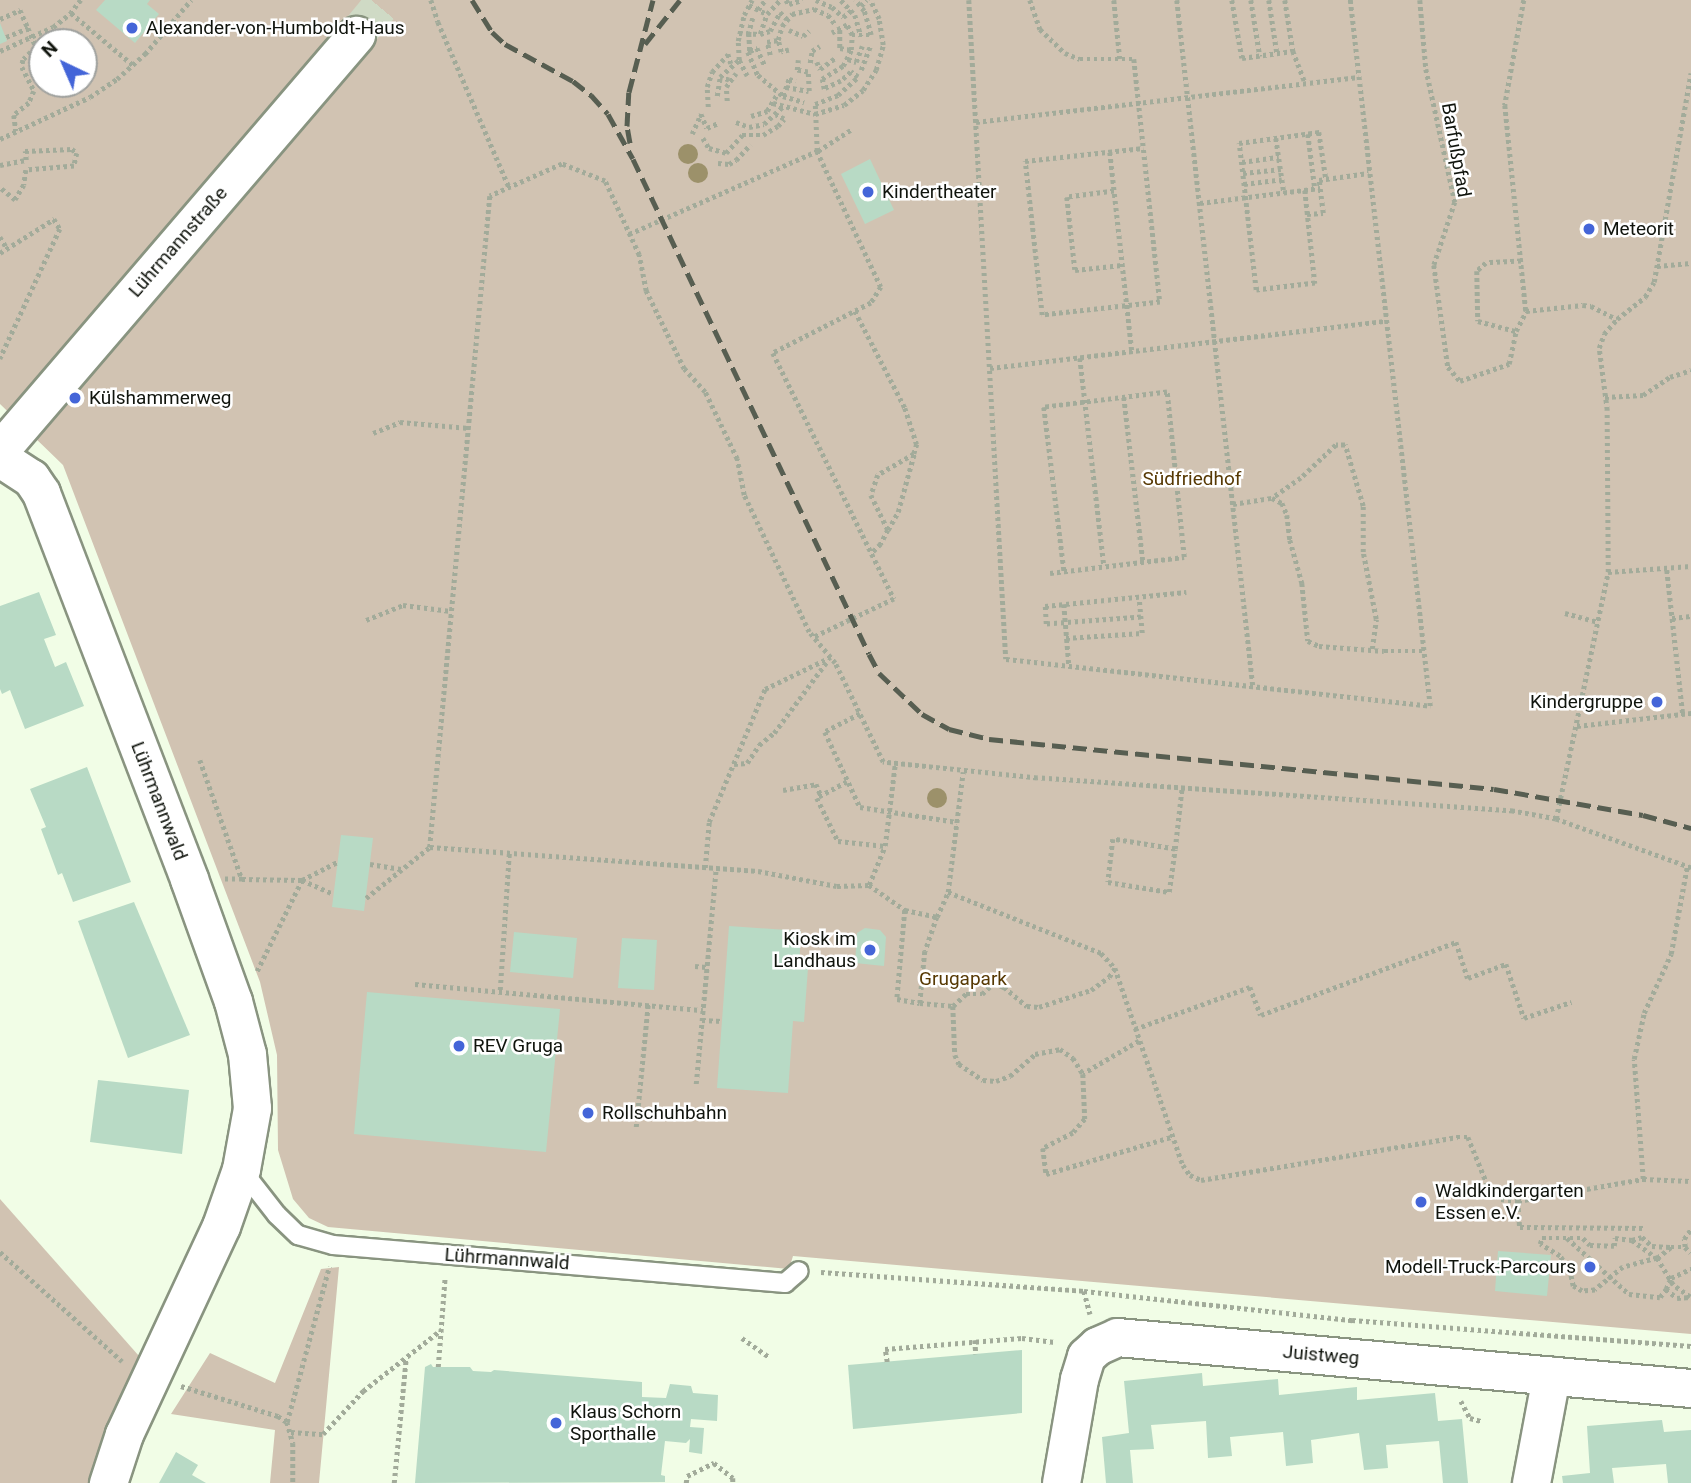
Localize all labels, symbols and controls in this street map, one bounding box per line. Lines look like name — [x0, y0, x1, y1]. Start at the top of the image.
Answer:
place label: Alexander-von-Humboldt-Haus — [146, 17, 405, 39]
marker: Alexander-von-Humboldt-Haus — [124, 20, 140, 36]
north arrow — [28, 28, 98, 98]
text: N — [37, 36, 62, 62]
street label: Barfußpfad — [1436, 101, 1476, 199]
place label: Kindertheater — [882, 181, 997, 203]
street label: Lührmannstraße — [124, 182, 232, 302]
marker: Kindertheater — [860, 184, 876, 200]
place label: Meteorit — [1603, 218, 1674, 240]
marker: Meteorit — [1581, 221, 1597, 237]
place label: Külshammerweg — [89, 387, 231, 409]
marker: Külshammerweg — [67, 390, 83, 406]
park label: Südfriedhof — [1143, 468, 1241, 490]
place label: Kindergruppe — [1530, 691, 1643, 713]
marker: Kindergruppe — [1649, 694, 1665, 710]
street label: Lührmannwald — [126, 739, 192, 863]
place label: Kiosk im Landhaus — [773, 928, 856, 972]
marker: Kiosk im Landhaus — [862, 942, 878, 958]
park label: Grugapark — [919, 968, 1007, 990]
place label: REV Gruga — [473, 1035, 563, 1057]
marker: REV Gruga — [451, 1038, 467, 1054]
place label: Rollschuhbahn — [602, 1102, 727, 1124]
marker: Rollschuhbahn — [580, 1105, 596, 1121]
place label: Waldkindergarten Essen e.V. — [1435, 1180, 1584, 1224]
marker: Waldkindergarten Essen e.V. — [1413, 1194, 1429, 1210]
street label: Lührmannwald — [444, 1243, 570, 1275]
place label: Modell-Truck-Parcours — [1385, 1256, 1576, 1278]
marker: Modell-Truck-Parcours — [1582, 1259, 1598, 1275]
street label: Juistweg — [1282, 1340, 1360, 1370]
place label: Klaus Schorn Sporthalle — [570, 1401, 681, 1445]
marker: Klaus Schorn Sporthalle — [548, 1415, 564, 1431]

